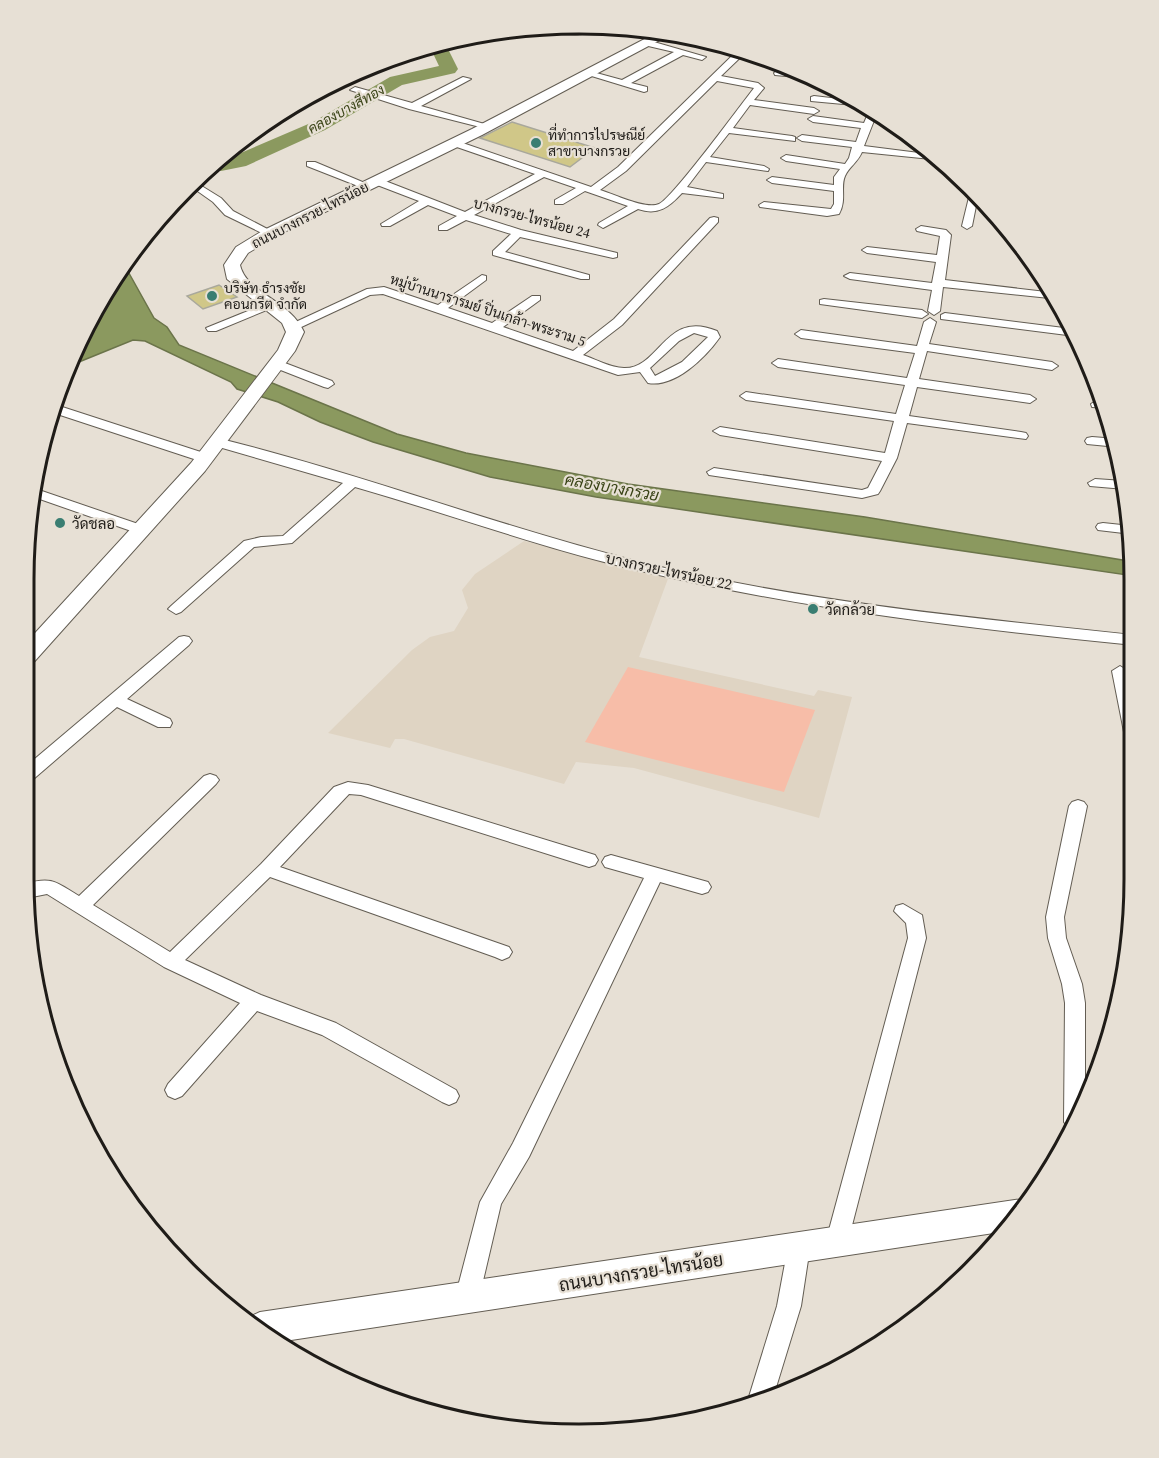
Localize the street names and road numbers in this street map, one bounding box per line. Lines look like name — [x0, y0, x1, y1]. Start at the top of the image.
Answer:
street label: ถนนบางกรวย-ไทรน้อย — [248, 177, 372, 253]
street label: บางกรวย-ไทรน้อย 24 — [471, 193, 593, 243]
street label: หมู่บ้านนารารมย์ ปิ่นเกล้า-พระราม 5 — [388, 268, 589, 351]
street label: บางกรวย-ไทรน้อย 22 — [604, 547, 734, 595]
street label: ถนนบางกรวย-ไทรน้อย — [557, 1247, 725, 1297]

